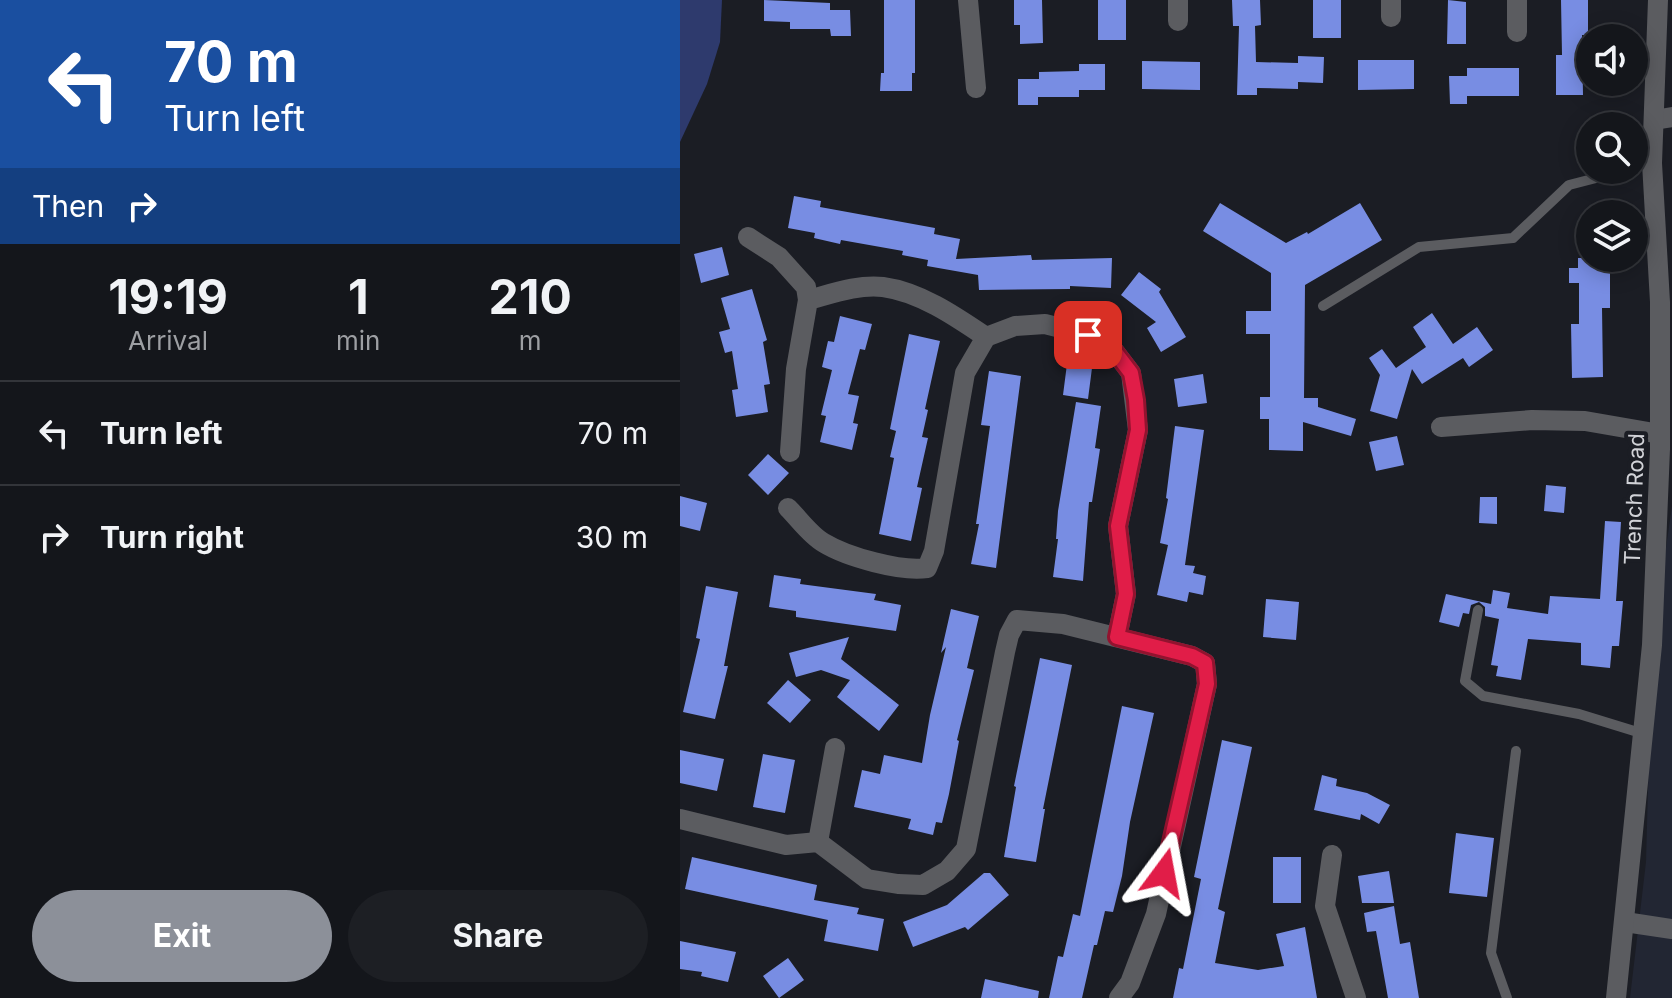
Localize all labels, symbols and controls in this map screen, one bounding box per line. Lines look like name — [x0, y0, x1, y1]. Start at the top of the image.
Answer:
map controls — [1576, 24, 1648, 272]
button: sound — [1576, 24, 1648, 96]
text: 70 m — [164, 28, 298, 96]
icon: left — [32, 32, 136, 136]
text: Turn left — [164, 96, 305, 140]
button: search — [1576, 112, 1648, 184]
icon: right — [120, 184, 164, 228]
text: Then — [32, 188, 104, 224]
button: layers — [1576, 200, 1648, 272]
text: 19:19 — [108, 267, 228, 326]
text: 1 — [348, 267, 369, 326]
text: 210 — [489, 267, 572, 326]
pin — [1054, 301, 1122, 369]
icon: arrive — [1066, 313, 1110, 357]
text: Arrival — [128, 325, 208, 356]
text: min — [336, 325, 380, 356]
text: m — [519, 325, 542, 356]
icon: left — [32, 411, 76, 455]
text: Turn left — [100, 415, 222, 451]
text: 70 m — [578, 415, 648, 451]
street label: Trench Road — [1619, 433, 1649, 565]
icon: right — [32, 515, 76, 559]
text: Turn right — [100, 519, 244, 555]
text: 30 m — [576, 519, 648, 555]
position arrow — [1122, 831, 1206, 915]
button: Exit — [32, 890, 332, 982]
button: Share — [348, 890, 648, 982]

